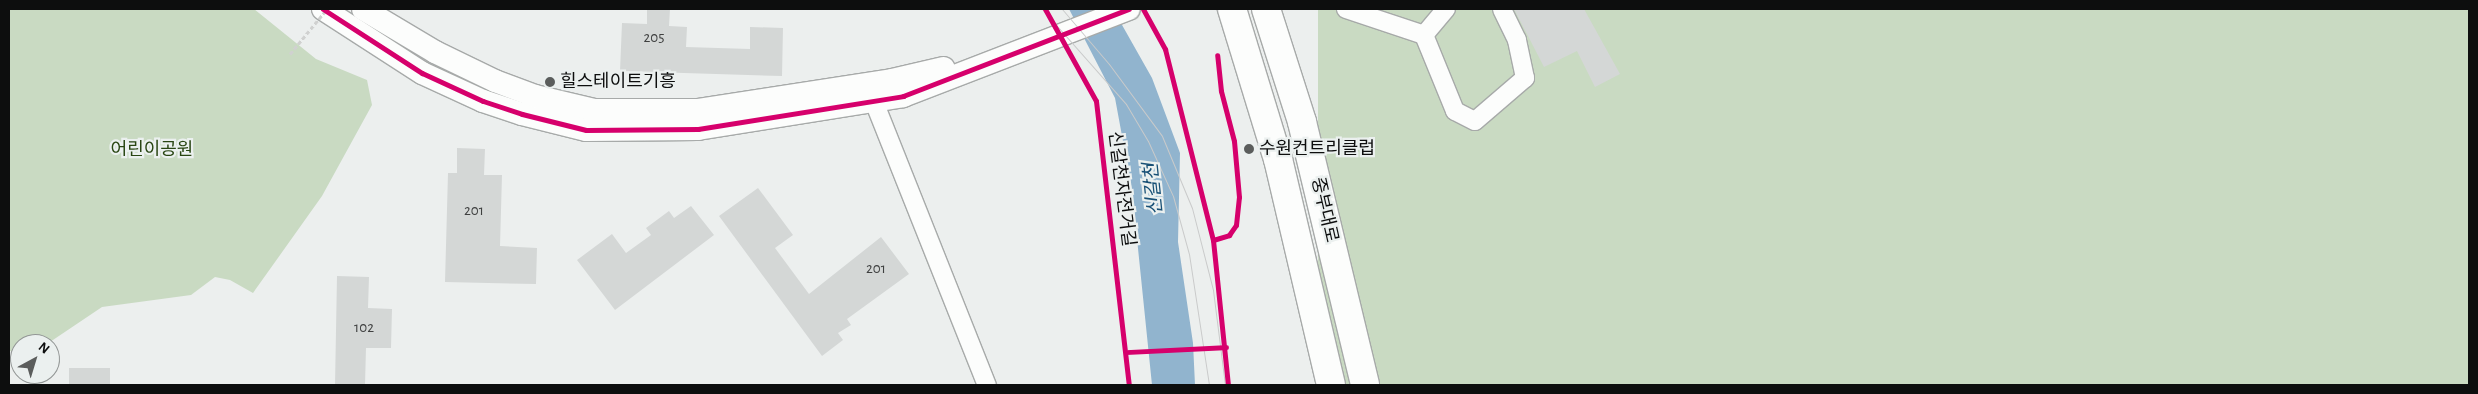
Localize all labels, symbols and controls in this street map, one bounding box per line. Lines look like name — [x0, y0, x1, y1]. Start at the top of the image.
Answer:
house number: 205 — [643, 29, 665, 47]
place label: 힐스테이트기흥 — [560, 71, 676, 93]
marker: 힐스테이트기흥 — [544, 76, 556, 88]
street label: 신갈천자전거길 — [1103, 130, 1139, 248]
place label: 수원컨트리클럽 — [1259, 138, 1375, 160]
park label: 어린이공원 — [111, 139, 193, 161]
marker: 수원컨트리클럽 — [1243, 143, 1255, 155]
water label: 신갈천 — [1140, 162, 1168, 216]
street label: 중부대로 — [1306, 175, 1342, 245]
house number: 201 — [464, 202, 484, 220]
house number: 201 — [866, 260, 886, 278]
house number: 102 — [354, 319, 374, 337]
north arrow — [10, 334, 60, 384]
text: N — [36, 340, 52, 357]

